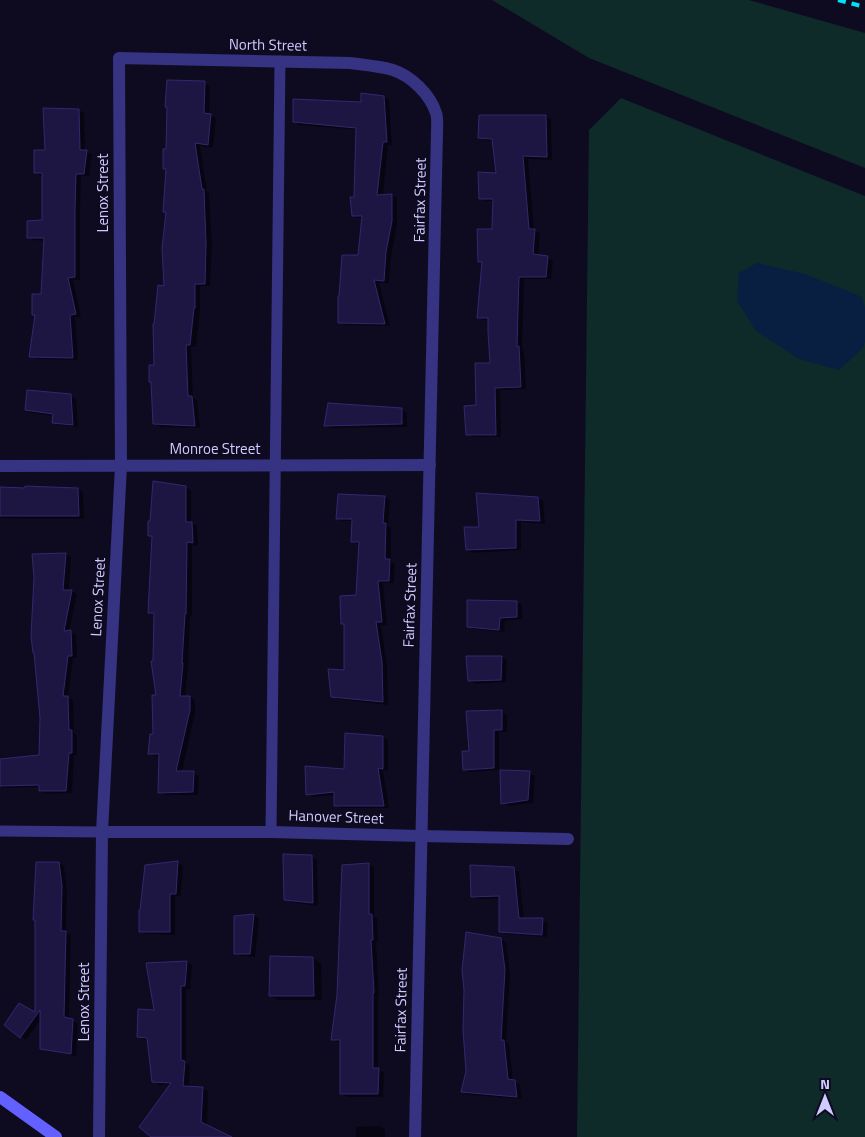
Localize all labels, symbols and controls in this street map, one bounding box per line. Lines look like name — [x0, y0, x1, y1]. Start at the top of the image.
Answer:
street label: North Street — [229, 32, 308, 57]
street label: Lenox Street — [91, 153, 114, 233]
street label: Fairfax Street — [407, 157, 432, 242]
street label: Monroe Street — [169, 437, 261, 460]
street label: Lenox Street — [84, 556, 111, 637]
street label: Fairfax Street — [397, 562, 422, 648]
street label: Hanover Street — [288, 803, 385, 830]
street label: Lenox Street — [72, 962, 95, 1042]
street label: Fairfax Street — [388, 967, 413, 1052]
north arrow — [800, 1072, 850, 1122]
text: N — [820, 1073, 830, 1094]

